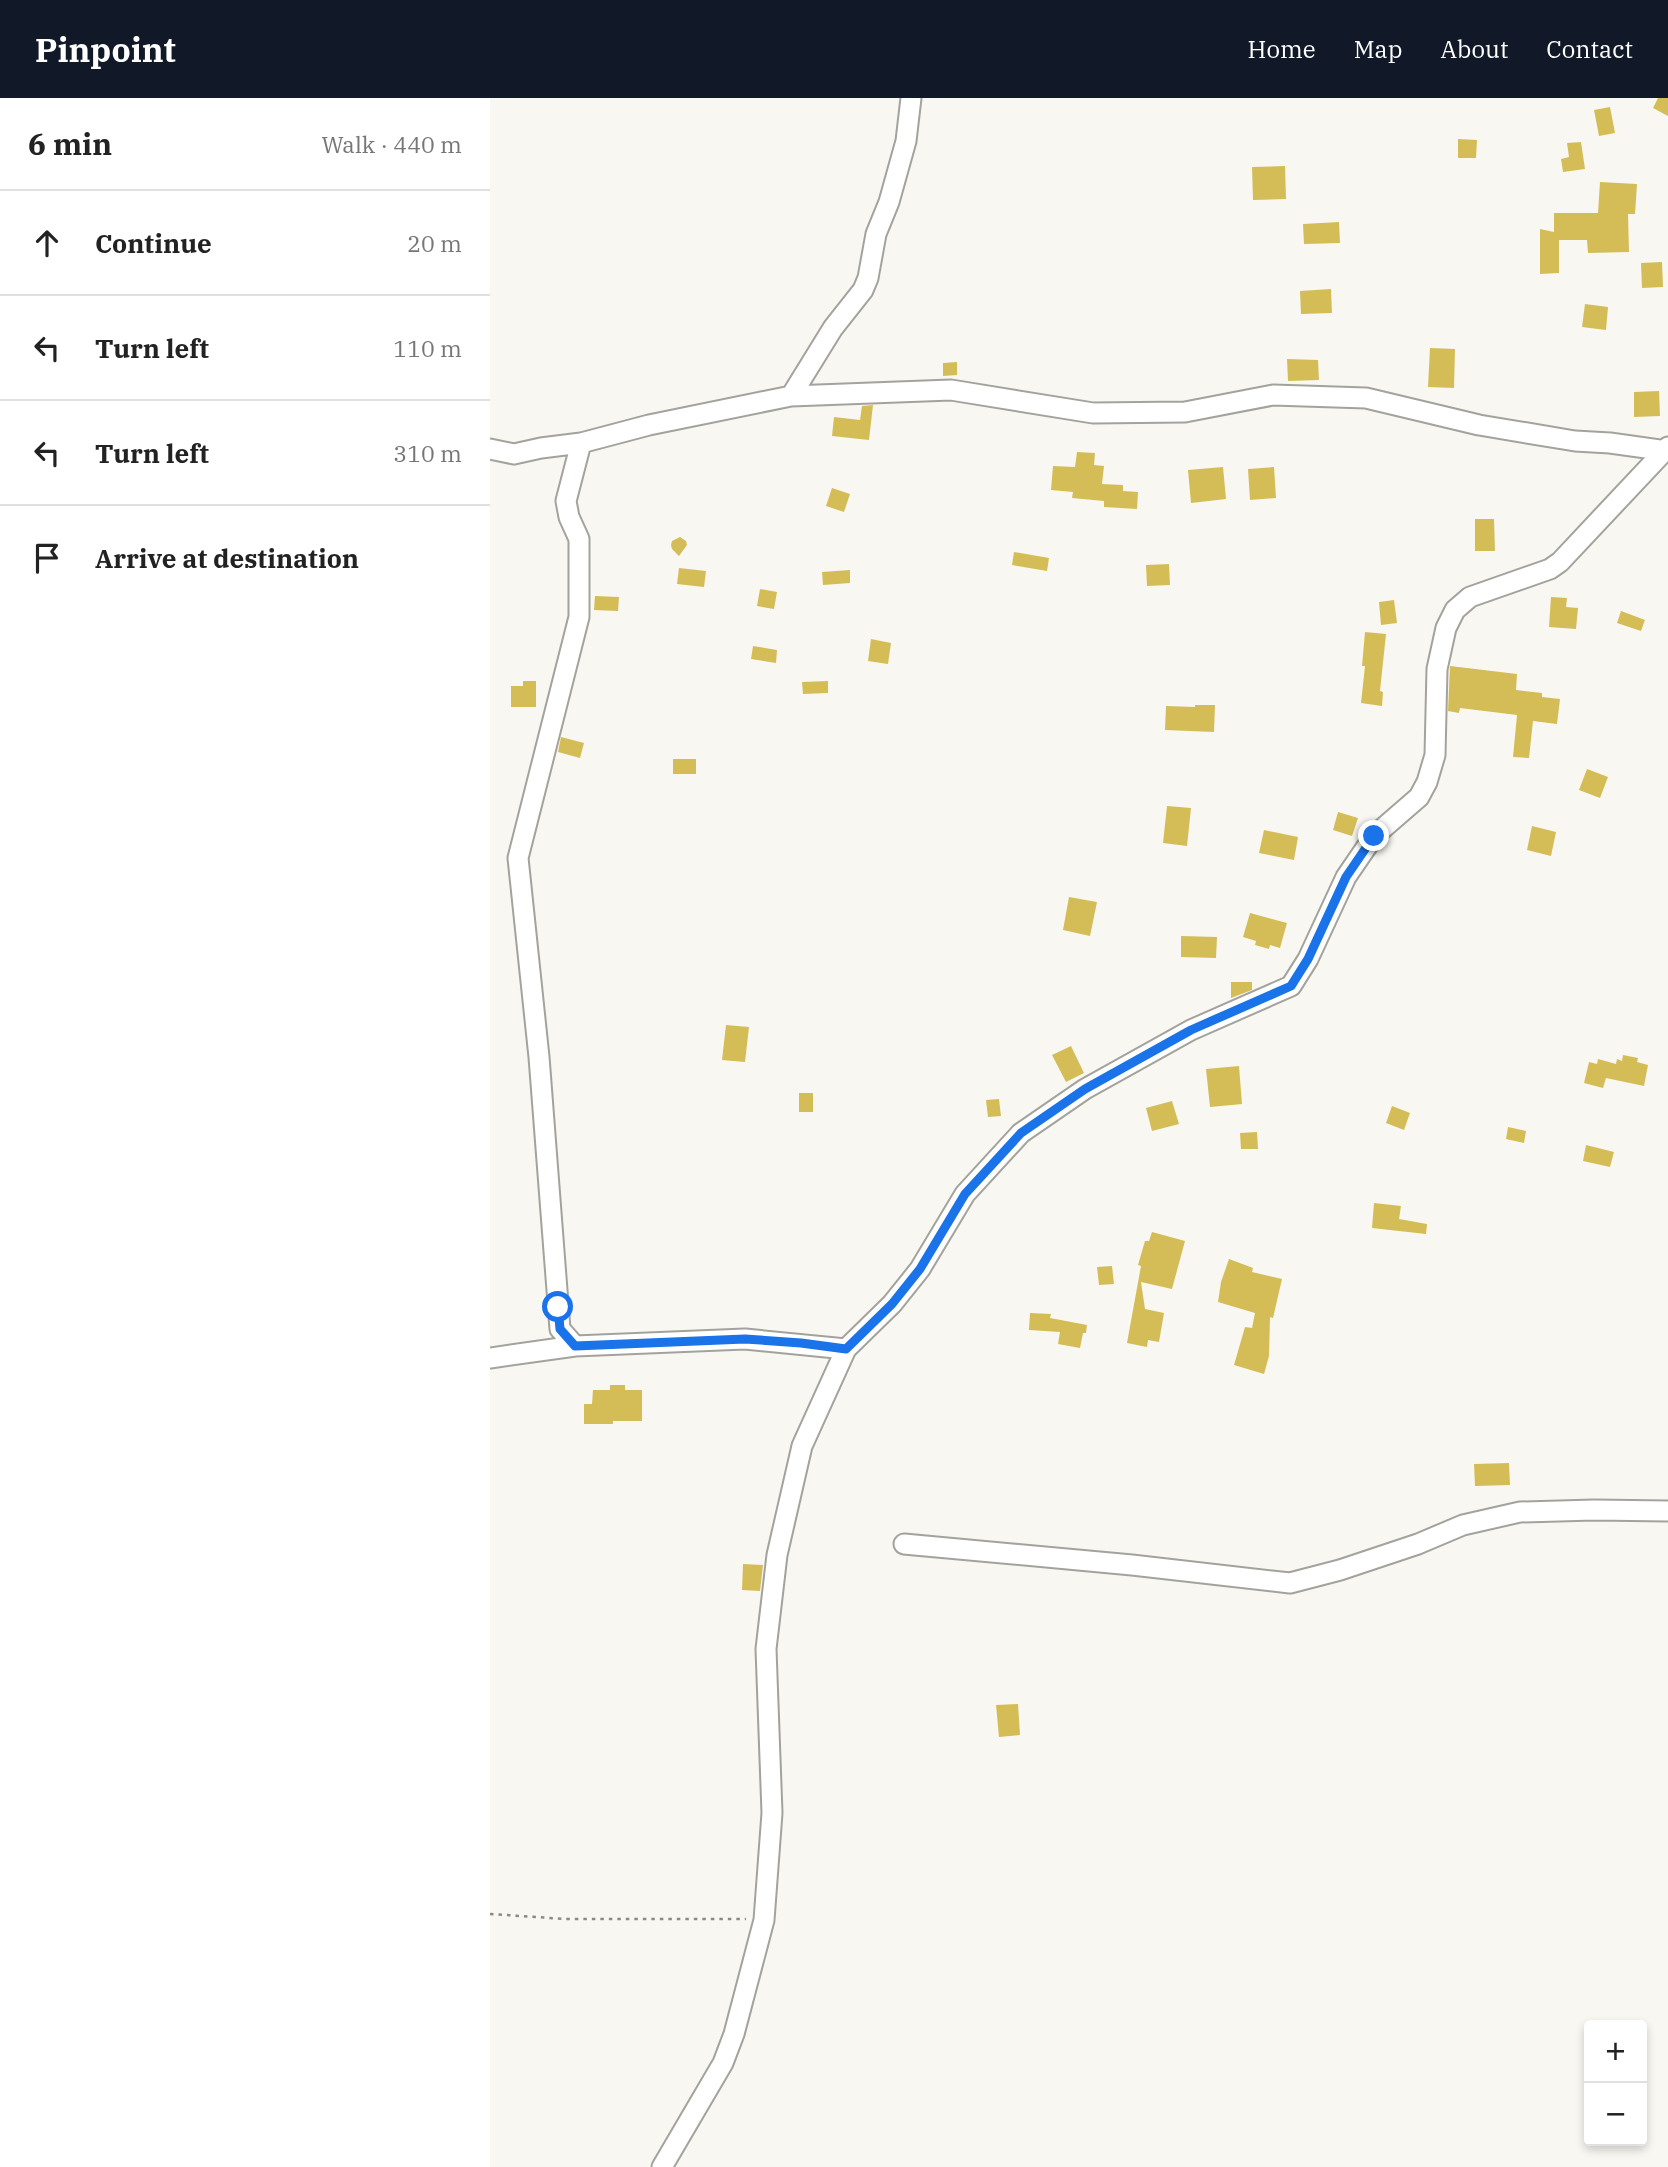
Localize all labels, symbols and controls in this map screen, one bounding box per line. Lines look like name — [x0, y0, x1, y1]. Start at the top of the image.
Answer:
text: Pinpoint — [35, 28, 176, 71]
text: Home — [1248, 33, 1316, 65]
text: Map — [1354, 33, 1402, 65]
text: About — [1440, 33, 1508, 65]
text: Contact — [1546, 33, 1633, 65]
text: 6 min — [28, 124, 112, 163]
text: Walk · 440 m — [321, 129, 462, 159]
icon: ahead — [28, 224, 66, 262]
text: Continue — [95, 226, 212, 260]
text: 20 m — [407, 228, 462, 258]
icon: left — [28, 329, 66, 367]
text: Turn left — [95, 331, 209, 365]
text: 110 m — [393, 333, 462, 363]
icon: left — [28, 434, 66, 472]
text: Turn left — [95, 436, 209, 470]
text: 310 m — [393, 438, 462, 468]
icon: arrive — [28, 539, 66, 577]
text: Arrive at destination — [95, 541, 359, 575]
route end — [1358, 820, 1389, 851]
route start — [542, 1291, 573, 1322]
map controls — [1584, 2020, 1647, 2146]
button: + — [1584, 2020, 1647, 2083]
button: − — [1584, 2083, 1647, 2146]

